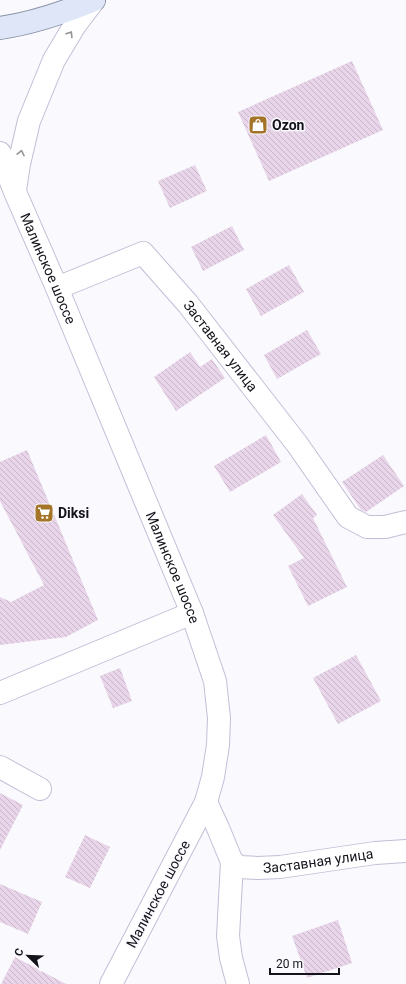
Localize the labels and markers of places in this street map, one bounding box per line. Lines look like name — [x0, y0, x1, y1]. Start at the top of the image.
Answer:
shop icon: Ozon — [247, 114, 269, 136]
place label: Ozon — [272, 117, 305, 133]
supermarket icon: Diksi — [33, 502, 55, 524]
place label: Diksi — [58, 505, 89, 521]

